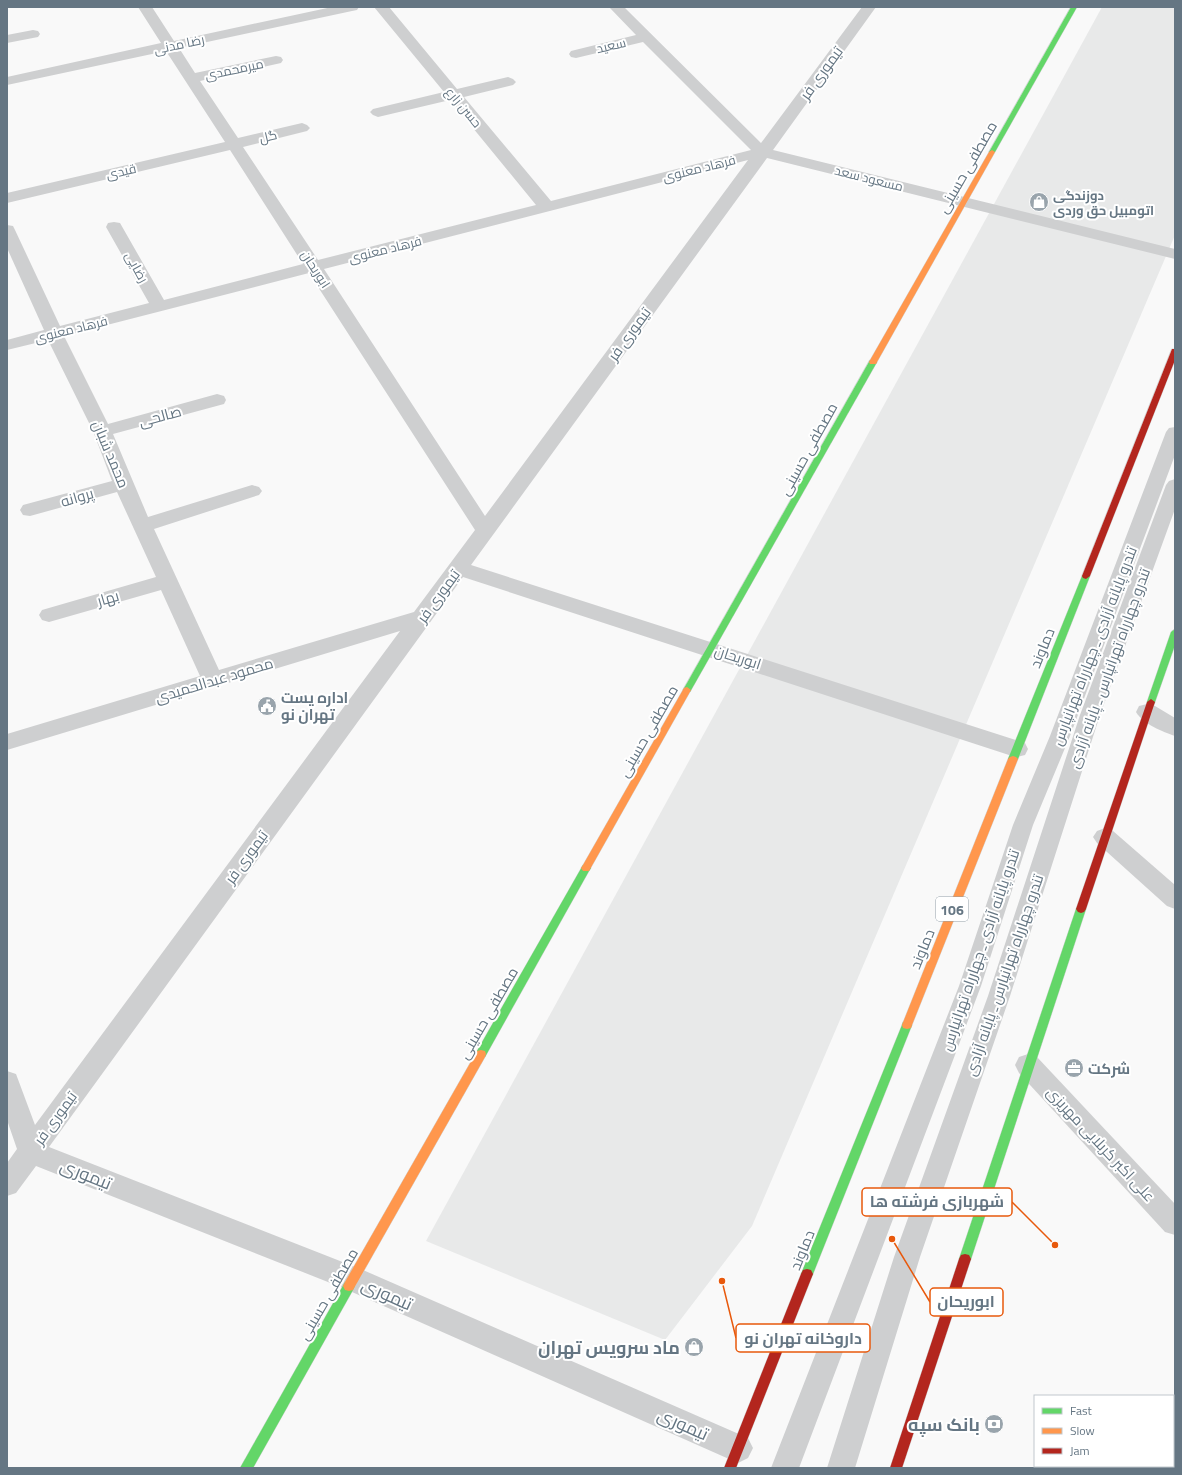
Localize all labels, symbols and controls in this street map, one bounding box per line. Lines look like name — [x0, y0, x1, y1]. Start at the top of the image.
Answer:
street label: رضا مدنی — [152, 29, 206, 59]
street label: سعید — [594, 32, 628, 58]
street label: تیموری فر — [793, 41, 848, 105]
street label: میرمحمدی — [203, 53, 265, 85]
street label: حسن زارع — [441, 82, 487, 132]
street label: مصطفی حسینی — [931, 117, 1003, 217]
street label: گل — [257, 124, 279, 148]
street label: فرهاد معنوی — [660, 149, 738, 187]
street label: قیدی — [104, 158, 138, 184]
street label: مسعود سعد — [832, 160, 906, 196]
place label: دوزندگی اتومبیل حق وردی — [1053, 185, 1154, 220]
shop icon: دوزندگی اتومبیل حق وردی — [1028, 191, 1050, 213]
street label: فرهاد معنوی — [346, 230, 424, 268]
street label: ابوریحان — [296, 246, 336, 292]
street label: رضایی — [120, 248, 154, 286]
street label: تیموری فر — [601, 302, 656, 366]
street label: فرهاد معنوی — [32, 310, 110, 348]
street label: مصطفی حسینی — [773, 398, 843, 500]
street label: صالحی — [136, 399, 184, 433]
street label: محمد شبان — [86, 417, 136, 491]
street label: پروانه — [58, 481, 96, 513]
street label: تندرو پایانه آزادی ـ چهارراه تهرانپارس — [1045, 543, 1143, 749]
street label: تیموری فر — [410, 564, 465, 628]
street label: تندرو چهارراه تهرانپارس ـ پایانه آزادی — [1062, 565, 1156, 771]
street label: بهار — [93, 584, 122, 612]
street label: دماوند — [1024, 624, 1060, 672]
street label: ابوریحان — [712, 639, 764, 675]
street label: محمود عبدالحمیدی — [152, 651, 276, 709]
street label: مصطفی حسینی — [612, 681, 684, 781]
place label: اداره پست تهران نو — [281, 686, 348, 726]
public building icon: اداره پست تهران نو — [256, 695, 278, 717]
street label: تیموری فر — [218, 825, 273, 889]
street label: تندرو پایانه آزادی ـ چهارراه تهرانپارس — [935, 846, 1025, 1054]
street label: تندرو چهارراه تهرانپارس ـ پایانه آزادی — [959, 871, 1049, 1079]
road number: 106 — [936, 897, 968, 921]
street label: دماوند — [904, 925, 940, 973]
street label: مصطفی حسینی — [452, 963, 524, 1063]
office icon: شرکت — [1063, 1057, 1085, 1079]
place label: شرکت — [1088, 1057, 1130, 1080]
street label: علی اکبر کربلایی مهریزی — [1041, 1081, 1161, 1207]
street label: تیموری فر — [27, 1086, 82, 1150]
street label: تیموری — [56, 1151, 116, 1197]
callout: شهربازی فرشته ها — [862, 1188, 1012, 1216]
text: شهربازی فرشته ها — [870, 1189, 1004, 1213]
street label: دماوند — [784, 1226, 820, 1274]
street label: مصطفی حسینی — [292, 1244, 364, 1344]
street label: تیموری — [357, 1271, 417, 1317]
callout: ابوریحان — [930, 1288, 1003, 1316]
text: ابوریحان — [937, 1289, 995, 1313]
callout: داروخانه تهران نو — [736, 1324, 870, 1352]
text: داروخانه تهران نو — [744, 1326, 862, 1350]
place label: ماد سرویس تهران — [538, 1334, 680, 1361]
shop icon: ماد سرویس تهران — [683, 1336, 705, 1358]
legend — [1034, 1395, 1174, 1467]
street label: تیموری — [653, 1401, 713, 1447]
text: Fast — [1070, 1401, 1093, 1420]
place label: بانک سپه — [908, 1411, 980, 1438]
bank icon: بانک سپه — [983, 1413, 1005, 1435]
text: Slow — [1070, 1421, 1095, 1440]
text: Jam — [1070, 1441, 1090, 1460]

